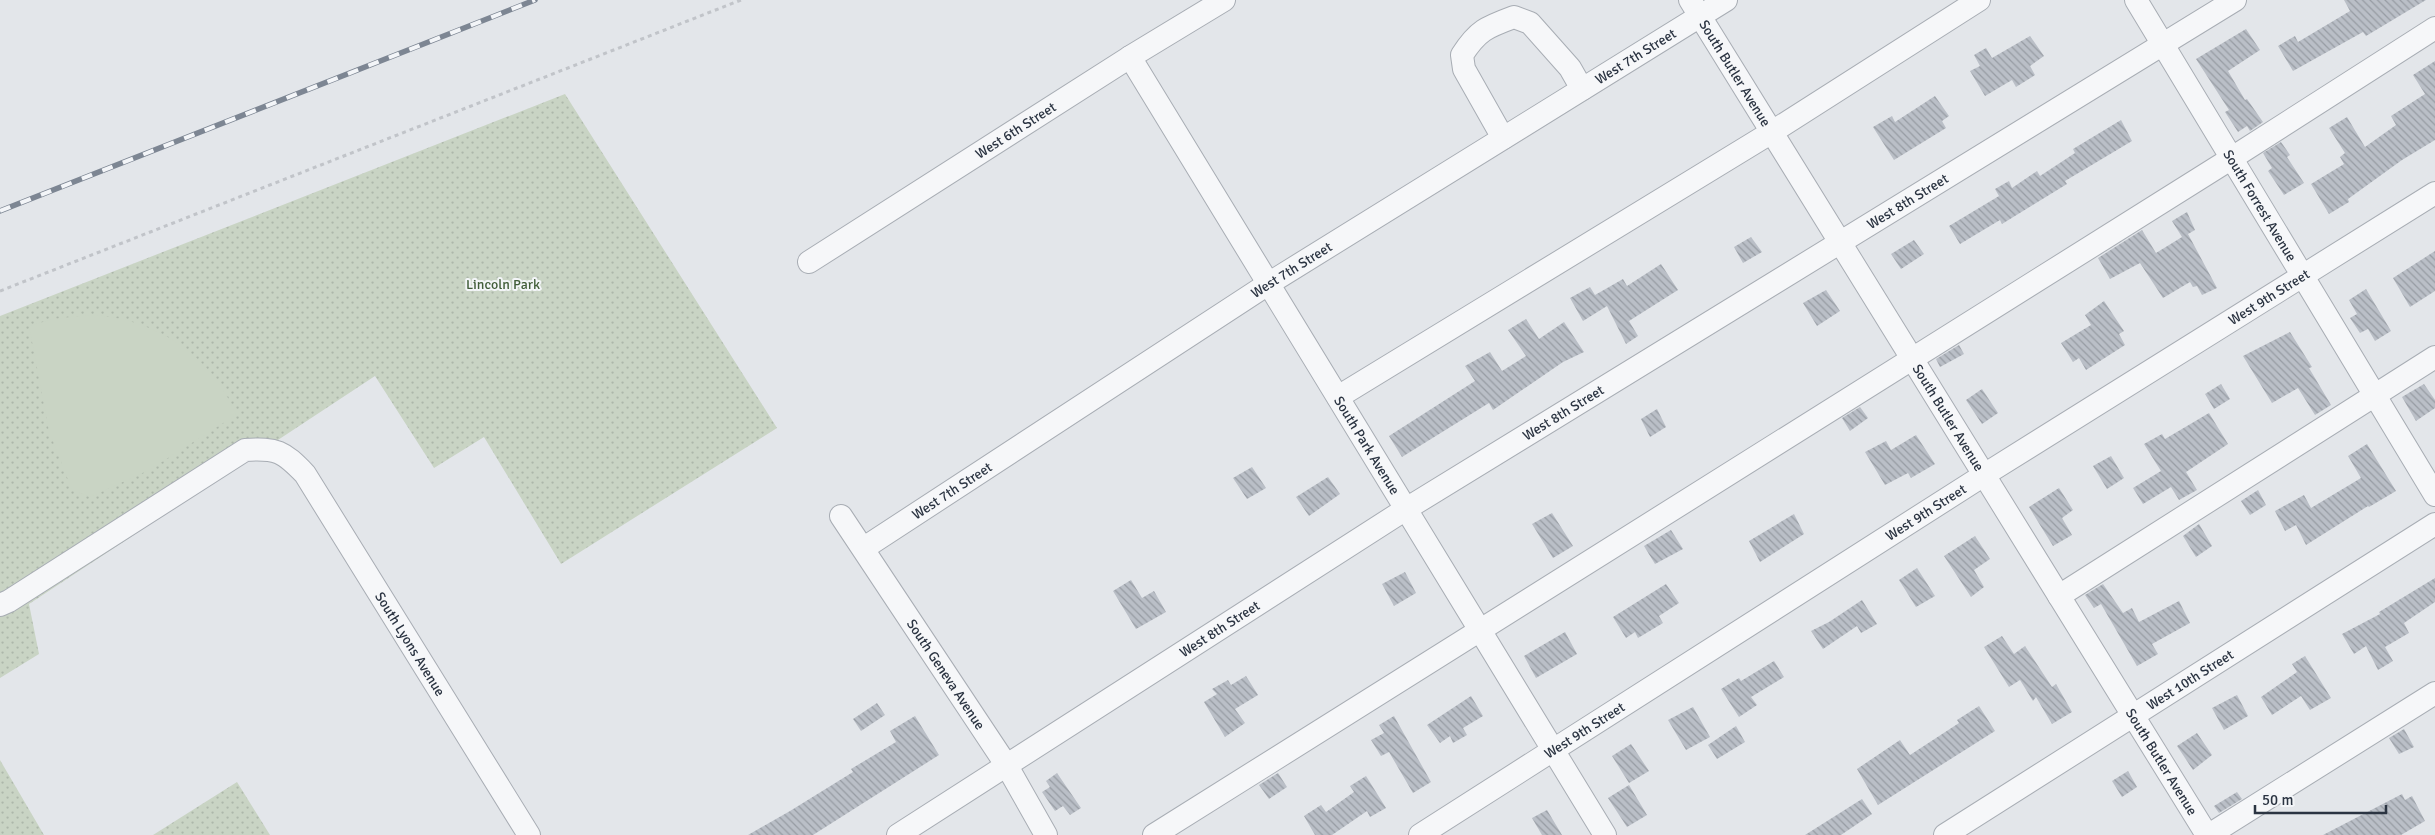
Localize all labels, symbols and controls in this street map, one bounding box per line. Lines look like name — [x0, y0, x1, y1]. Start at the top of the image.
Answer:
street label: South Butler Avenue — [1695, 17, 1774, 130]
street label: West 7th Street — [1592, 25, 1679, 88]
street label: West 6th Street — [972, 99, 1059, 163]
street label: South Forrest Avenue — [2219, 147, 2300, 265]
street label: West 8th Street — [1864, 170, 1951, 233]
street label: West 7th Street — [1248, 238, 1335, 302]
street label: West 9th Street — [2225, 266, 2313, 329]
park label: Lincoln Park — [466, 276, 540, 293]
street label: South Butler Avenue — [1909, 361, 1988, 474]
street label: West 8th Street — [1520, 382, 1607, 444]
street label: South Park Avenue — [1330, 393, 1403, 498]
street label: West 7th Street — [909, 459, 995, 523]
street label: West 9th Street — [1883, 481, 1970, 545]
street label: South Lyons Avenue — [371, 589, 449, 699]
street label: West 8th Street — [1176, 597, 1263, 661]
street label: South Geneva Avenue — [903, 616, 989, 733]
street label: West 10th Street — [2143, 646, 2237, 714]
street label: West 9th Street — [1541, 698, 1628, 762]
street label: South Butler Avenue — [2122, 706, 2201, 819]
scale bar — [2255, 782, 2386, 814]
text: 50 m — [2262, 791, 2293, 809]

